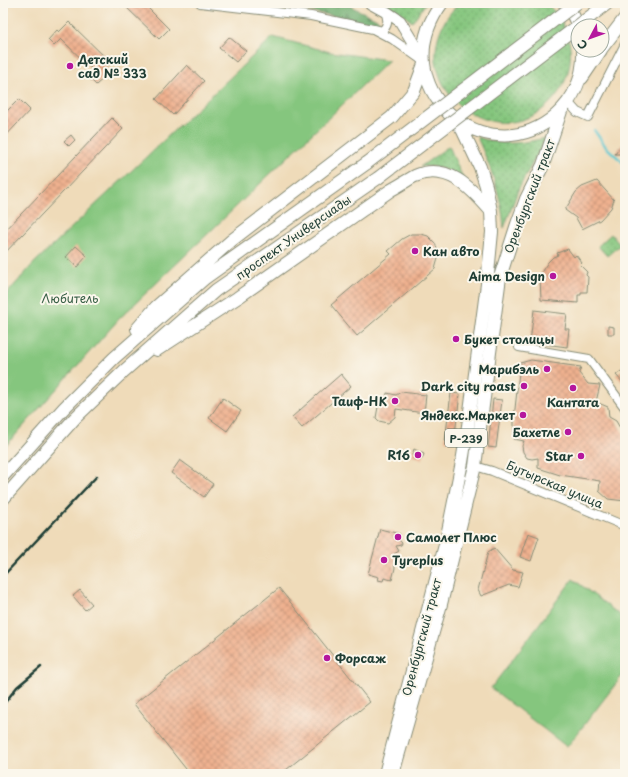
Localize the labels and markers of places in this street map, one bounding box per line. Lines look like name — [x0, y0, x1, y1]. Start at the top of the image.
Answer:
place label: Детский сад № 333 — [77, 50, 147, 82]
marker: Детский сад № 333 — [65, 61, 75, 71]
place label: Кан авто — [423, 242, 480, 260]
marker: Кан авто — [410, 246, 420, 256]
place label: Aima Design — [468, 267, 545, 285]
marker: Aima Design — [548, 271, 558, 281]
place label: Букет столицы — [464, 330, 554, 348]
marker: Букет столицы — [451, 334, 461, 344]
place label: Марибэль — [479, 360, 539, 378]
marker: Марибэль — [542, 364, 552, 374]
place label: Dark city roast — [421, 377, 516, 395]
marker: Dark city roast — [519, 381, 529, 391]
marker: Кантата — [568, 383, 578, 393]
place label: Таиф-НК — [332, 392, 387, 410]
place label: Кантата — [547, 393, 600, 411]
marker: Таиф-НК — [390, 396, 400, 406]
place label: Яндекс.Маркет — [421, 406, 516, 424]
marker: Яндекс.Маркет — [518, 410, 528, 420]
place label: Бахетле — [513, 423, 560, 441]
marker: Бахетле — [563, 427, 573, 437]
place label: R16 — [387, 446, 411, 464]
place label: Star — [545, 447, 574, 465]
marker: R16 — [413, 450, 423, 460]
marker: Star — [576, 451, 586, 461]
place label: Самолет Плюс — [406, 528, 497, 546]
marker: Самолет Плюс — [393, 532, 403, 542]
place label: Tyreplus — [392, 551, 443, 569]
marker: Tyreplus — [379, 555, 389, 565]
place label: Форсаж — [335, 649, 386, 667]
marker: Форсаж — [322, 653, 332, 663]

